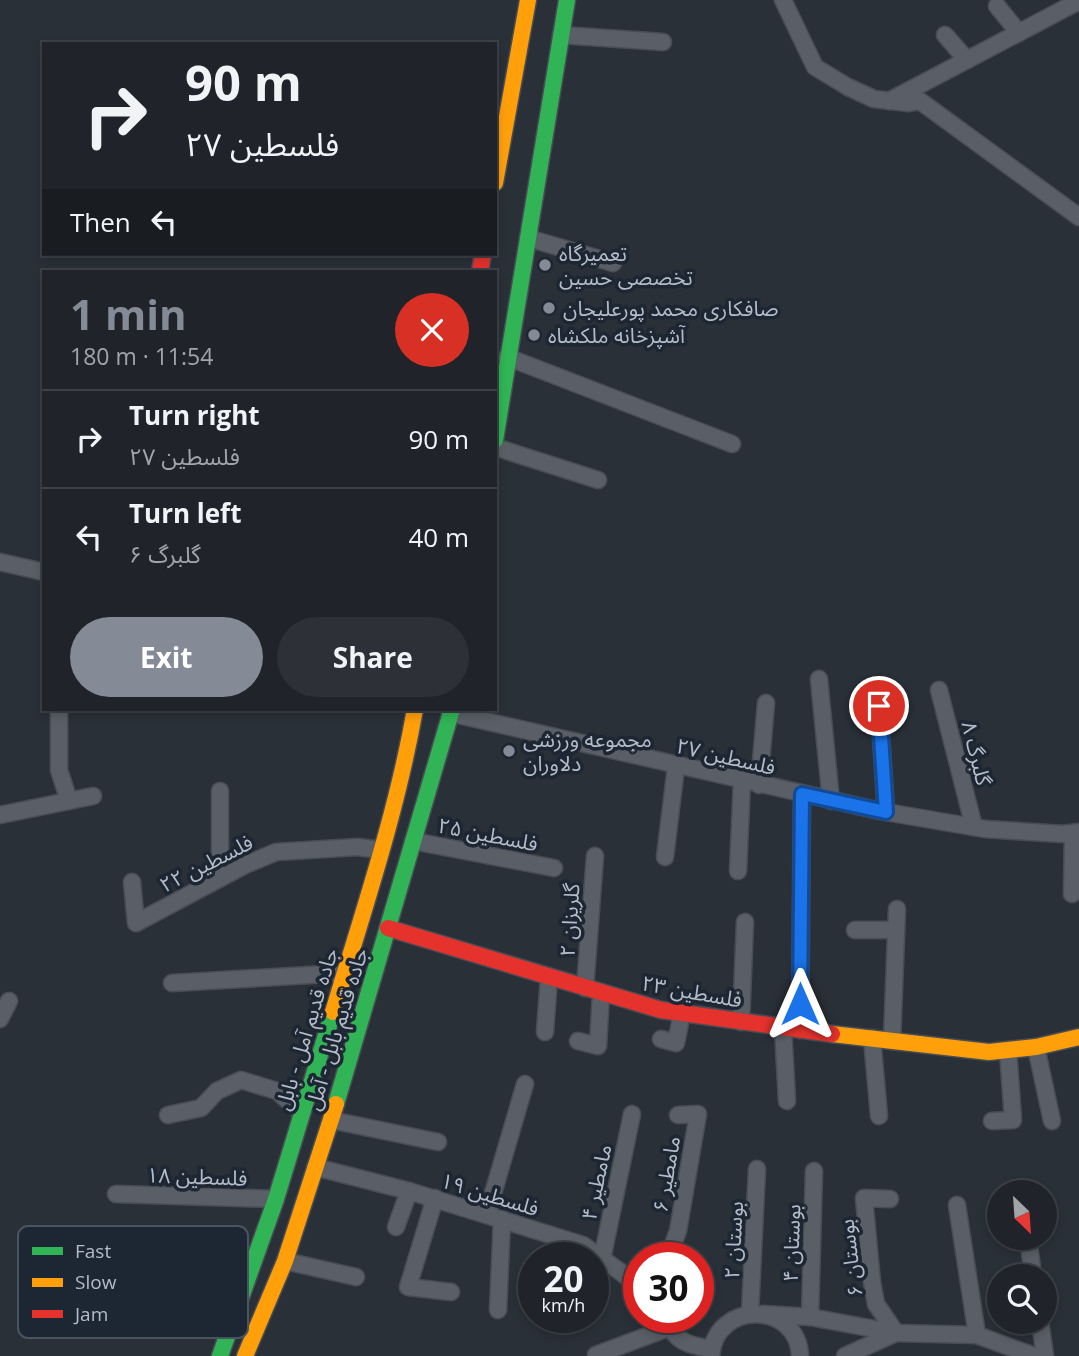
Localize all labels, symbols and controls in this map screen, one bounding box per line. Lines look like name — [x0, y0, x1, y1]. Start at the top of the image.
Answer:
text: 90 m — [185, 49, 302, 115]
icon: right — [70, 70, 161, 161]
text: فلسطین ۲۷ — [185, 122, 339, 165]
icon: left — [145, 203, 183, 241]
text: Then — [70, 204, 131, 240]
place label: تعمیرگاه تخصصی حسین — [559, 239, 693, 291]
marker: تعمیرگاه تخصصی حسین — [537, 257, 553, 273]
text: 1 min — [70, 285, 187, 342]
button: close — [395, 293, 469, 367]
place label: صافکاری محمد پورعلیجان — [563, 294, 779, 322]
marker: صافکاری محمد پورعلیجان — [541, 300, 557, 316]
place label: آشپزخانه ملکشاه — [548, 321, 686, 349]
marker: آشپزخانه ملکشاه — [526, 327, 542, 343]
text: 180 m · 11:54 — [70, 340, 213, 372]
text: Turn right — [129, 397, 260, 433]
icon: right — [70, 420, 108, 458]
text: 90 m — [408, 421, 469, 457]
text: فلسطین ۲۷ — [129, 440, 240, 472]
text: Turn left — [129, 495, 241, 531]
icon: left — [70, 518, 108, 556]
text: 40 m — [408, 519, 469, 555]
text: گلبرگ ۶ — [129, 538, 201, 570]
button: Exit — [70, 617, 263, 697]
button: Share — [277, 617, 469, 697]
pin — [849, 676, 909, 736]
icon: arrive — [860, 687, 898, 725]
street label: گلبرگ ۸ — [955, 718, 999, 789]
place label: مجموعه ورزشی دلاوران — [523, 725, 652, 777]
street label: فلسطین ۲۷ — [674, 731, 778, 781]
marker: مجموعه ورزشی دلاوران — [501, 743, 517, 759]
street label: فلسطین ۲۵ — [436, 811, 540, 857]
street label: فلسطین ۲۲ — [155, 828, 257, 898]
street label: گلریزان ۲ — [552, 882, 586, 958]
street label: جاده قدیم آمل - بابل — [268, 944, 346, 1114]
street label: جاده قدیم بابل - آمل — [298, 944, 376, 1114]
position arrow — [763, 967, 837, 1041]
street label: فلسطین ۲۳ — [640, 968, 744, 1014]
street label: مامطیر ۶ — [646, 1134, 686, 1214]
street label: مامطیر ۴ — [574, 1142, 618, 1222]
street label: فلسطین ۱۸ — [146, 1160, 248, 1192]
street label: فلسطین ۱۹ — [438, 1166, 542, 1222]
north arrow — [987, 1180, 1057, 1250]
map controls — [987, 1180, 1057, 1334]
street label: بوستان ۲ — [717, 1200, 749, 1280]
street label: بوستان ۴ — [776, 1204, 806, 1282]
street label: بوستان ۶ — [831, 1218, 869, 1298]
legend — [18, 1226, 248, 1338]
text: Fast — [75, 1238, 111, 1264]
speed limit sign: 30 — [623, 1242, 714, 1333]
text: 20 — [543, 1255, 584, 1302]
button: search — [987, 1264, 1057, 1334]
text: Slow — [75, 1269, 117, 1295]
text: km/h — [542, 1293, 585, 1317]
text: Jam — [73, 1301, 108, 1327]

